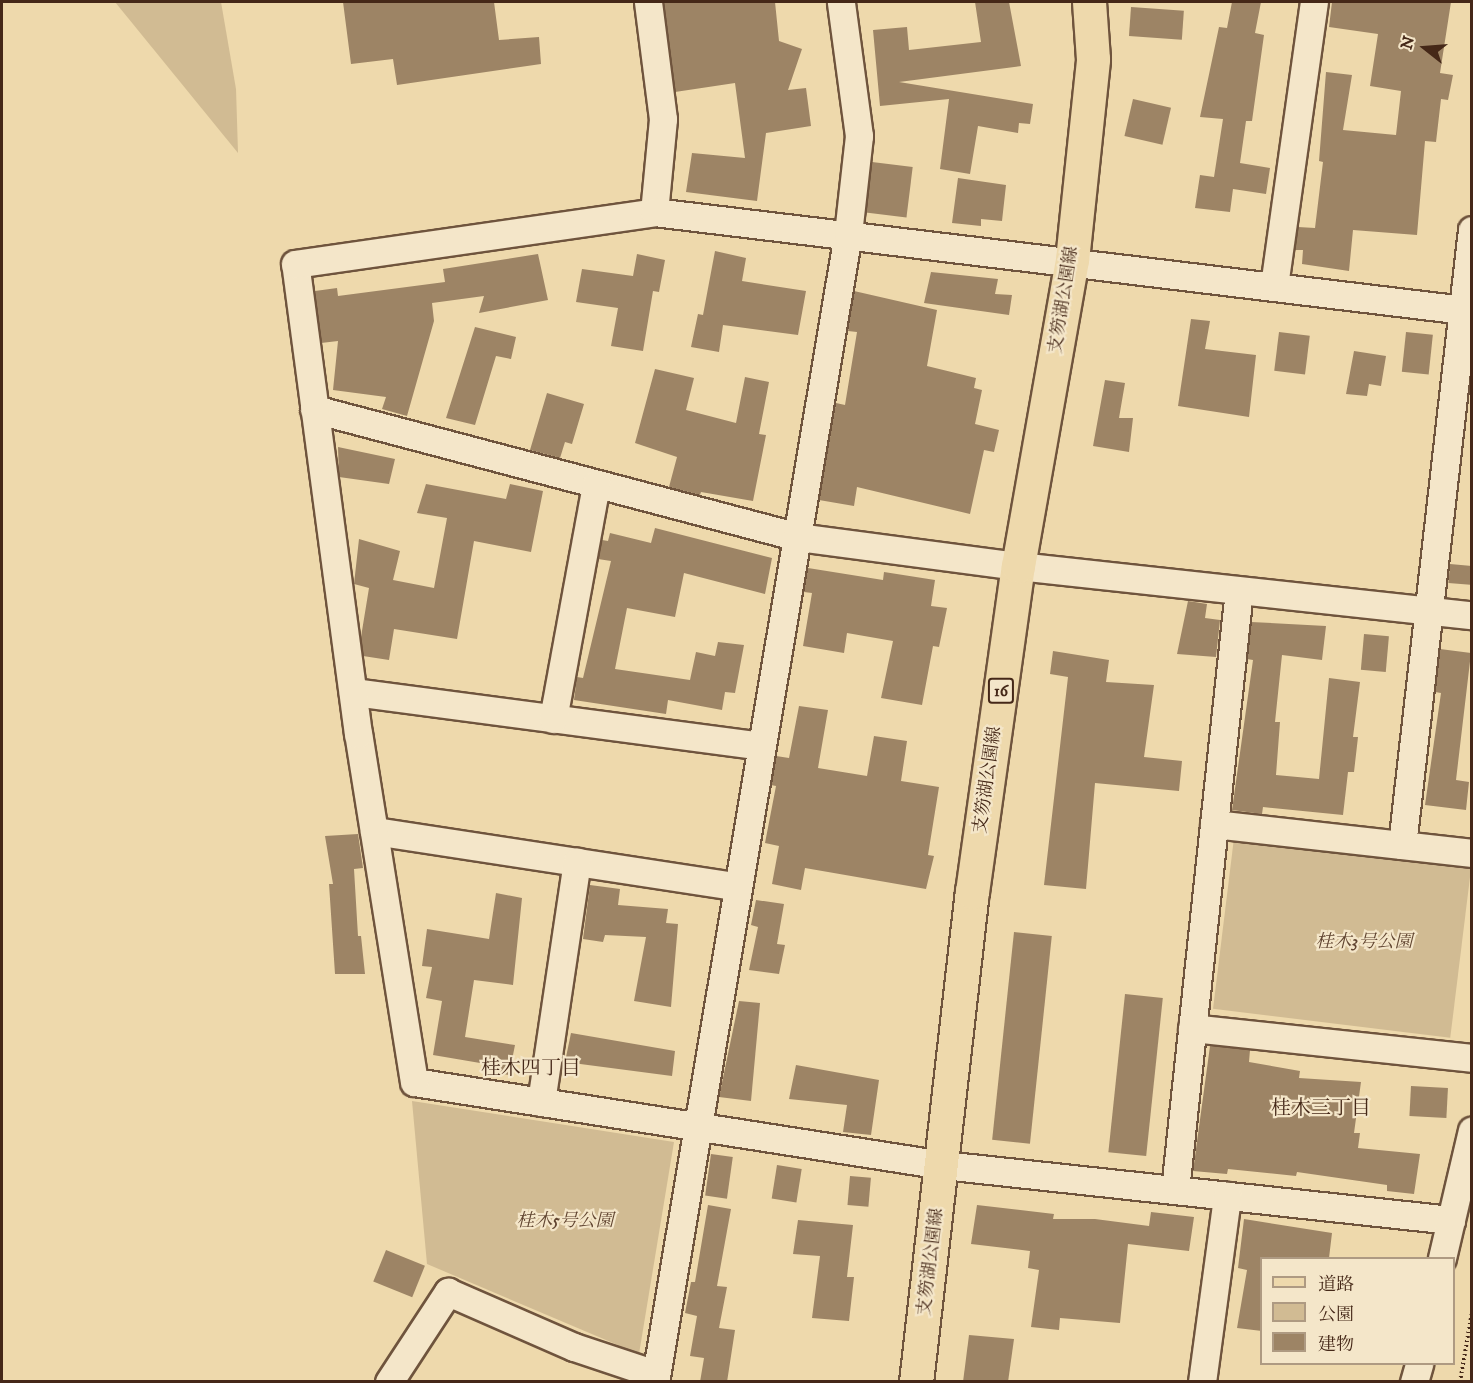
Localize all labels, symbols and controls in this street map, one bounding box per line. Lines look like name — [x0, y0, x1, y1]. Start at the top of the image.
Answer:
north arrow — [1395, 18, 1455, 78]
text: N — [1396, 34, 1419, 52]
street label: 支笏湖公園線 — [1045, 245, 1083, 355]
road number: 16 — [988, 678, 1014, 704]
street label: 支笏湖公園線 — [970, 725, 1006, 835]
park label: 桂木3号公園 — [1316, 931, 1412, 953]
district label: 桂木四丁目 — [481, 1056, 581, 1080]
district label: 桂木三丁目 — [1271, 1096, 1371, 1120]
street label: 支笏湖公園線 — [914, 1207, 948, 1317]
park label: 桂木5号公園 — [517, 1210, 613, 1232]
legend — [1260, 1257, 1455, 1365]
text: 道路 — [1318, 1274, 1354, 1296]
text: 公園 — [1318, 1304, 1354, 1326]
text: 建物 — [1318, 1334, 1354, 1356]

